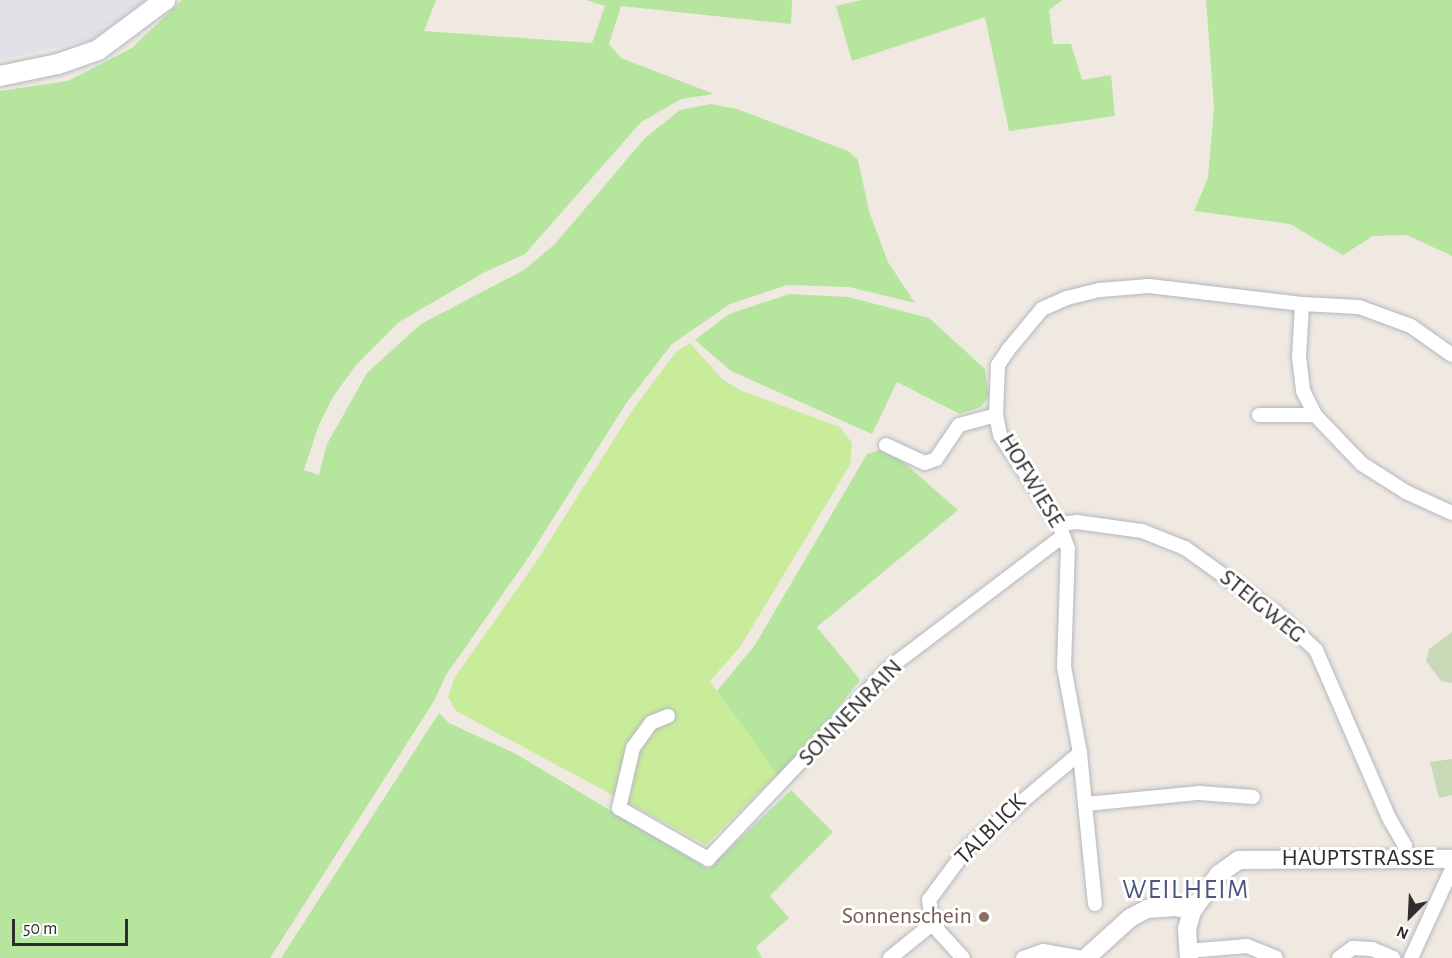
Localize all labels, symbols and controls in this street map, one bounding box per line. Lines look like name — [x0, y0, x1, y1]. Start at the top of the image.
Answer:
street label: HOFWIESE — [992, 429, 1070, 533]
street label: STEIGWEG — [1213, 564, 1311, 650]
street label: SONNENRAIN — [793, 654, 909, 772]
street label: TALBLICK — [949, 788, 1033, 872]
street label: HAUPTSTRASSE — [1282, 845, 1434, 873]
district label: WEILHEIM — [1122, 874, 1250, 906]
north arrow — [1380, 886, 1440, 946]
place label: Sonnenschein — [842, 903, 972, 931]
scale bar — [15, 907, 130, 945]
marker: Sonnenschein — [977, 910, 991, 924]
text: 50 m — [23, 920, 57, 938]
text: N — [1394, 923, 1411, 942]

